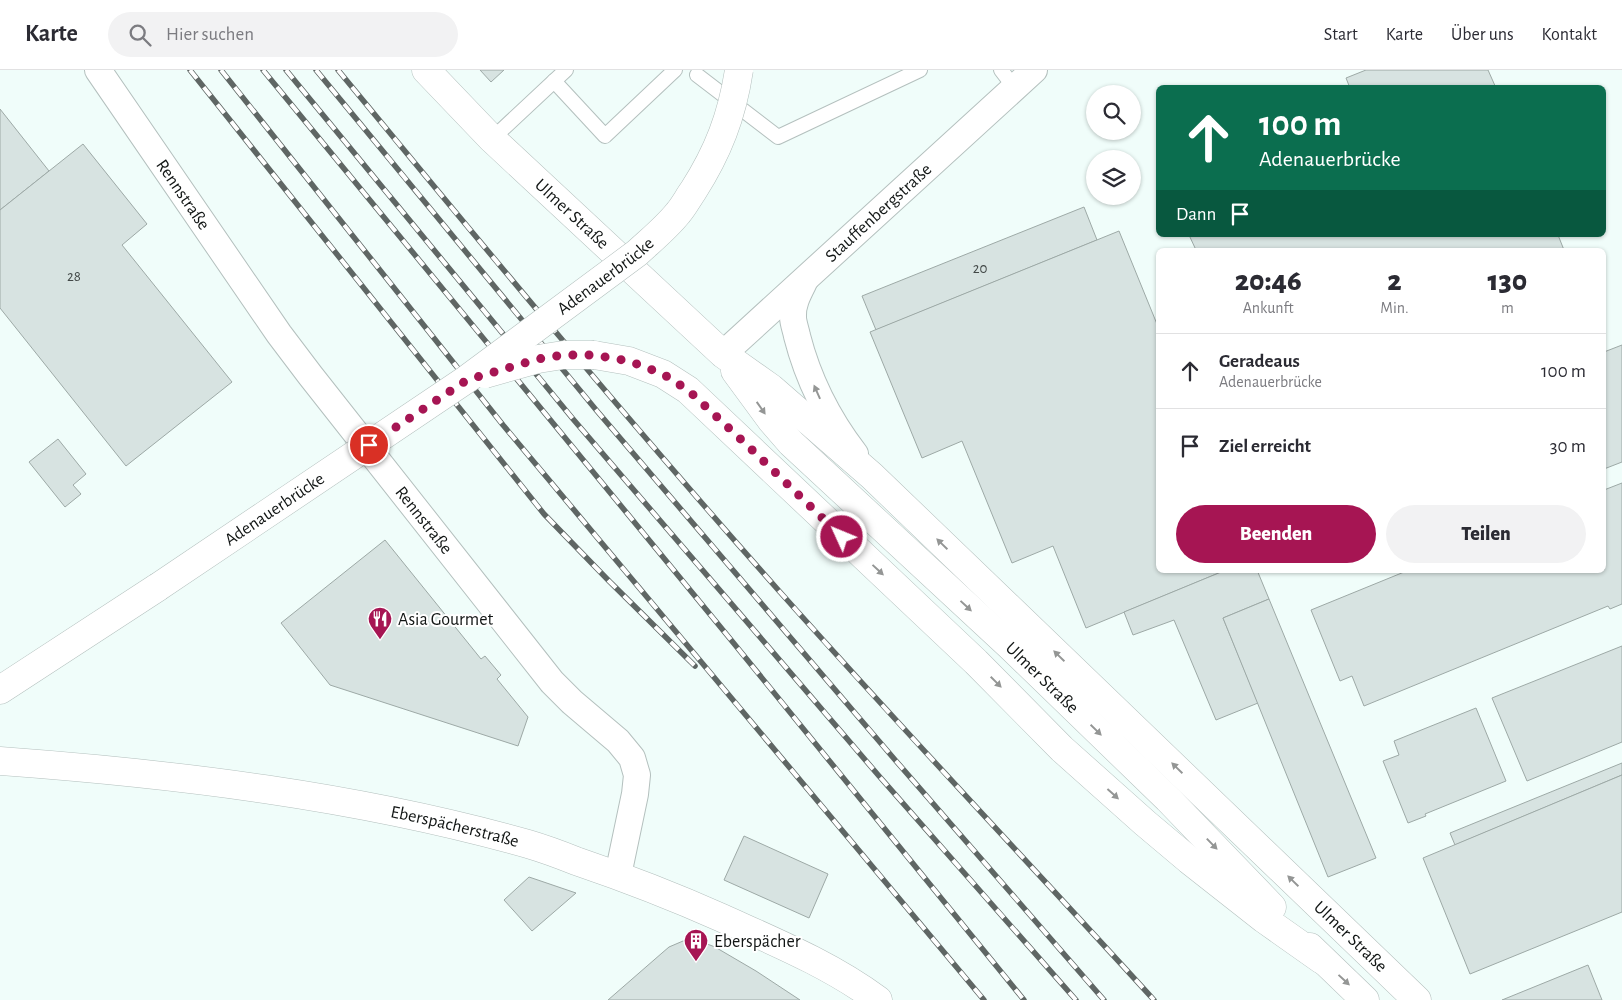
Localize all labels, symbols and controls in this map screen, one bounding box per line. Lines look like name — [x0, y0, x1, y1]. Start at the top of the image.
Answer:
search box — [108, 12, 458, 57]
icon: search — [126, 21, 154, 49]
text: Karte — [25, 22, 78, 46]
text: Hier suchen — [166, 25, 254, 44]
text: Start — [1324, 26, 1358, 44]
text: Karte — [1386, 26, 1423, 44]
text: Über uns — [1451, 26, 1514, 44]
text: Kontakt — [1542, 26, 1597, 44]
map controls — [1086, 85, 1141, 205]
button: search — [1086, 85, 1141, 140]
icon: ahead — [1176, 105, 1241, 170]
text: 100 m — [1259, 107, 1342, 142]
text: Adenauerbrücke — [1259, 148, 1401, 170]
button: layers — [1086, 150, 1141, 205]
street label: Rennstraße — [152, 157, 213, 233]
street label: Stauffenbergstraße — [822, 160, 935, 266]
street label: Ulmer Straße — [531, 176, 612, 253]
icon: arrive — [1226, 200, 1254, 228]
text: Dann — [1176, 205, 1216, 224]
street label: Adenauerbrücke — [554, 234, 658, 319]
house number: 20 — [973, 261, 987, 276]
text: 20:46 — [1235, 266, 1302, 296]
text: 2 — [1387, 266, 1402, 296]
text: 130 — [1487, 266, 1527, 296]
house number: 28 — [67, 269, 81, 284]
text: Ankunft — [1243, 300, 1294, 316]
text: Min. — [1380, 300, 1409, 316]
text: m — [1501, 300, 1514, 316]
text: Geradeaus — [1219, 352, 1300, 371]
icon: ahead — [1176, 357, 1204, 385]
text: 100 m — [1541, 362, 1586, 381]
text: Adenauerbrücke — [1219, 374, 1322, 390]
one-way arrow — [813, 385, 821, 399]
one-way arrow — [756, 401, 767, 414]
pin — [348, 424, 390, 466]
icon: arrive — [355, 431, 383, 459]
icon: arrive — [1176, 432, 1204, 460]
text: Ziel erreicht — [1219, 437, 1311, 456]
text: 30 m — [1550, 437, 1586, 456]
street label: Adenauerbrücke — [222, 470, 328, 549]
street label: Rennstraße — [391, 483, 455, 558]
button: Beenden — [1176, 505, 1376, 563]
button: Teilen — [1386, 505, 1586, 563]
position arrow — [815, 510, 867, 562]
one-way arrow — [936, 538, 948, 550]
one-way arrow — [871, 564, 883, 576]
one-way arrow — [960, 600, 972, 612]
restaurant icon: Asia Gourmet — [367, 606, 393, 640]
place label: Asia Gourmet — [398, 611, 493, 629]
street label: Ulmer Straße — [1002, 639, 1082, 717]
one-way arrow — [1053, 650, 1065, 662]
one-way arrow — [990, 676, 1002, 688]
one-way arrow — [1090, 724, 1102, 736]
one-way arrow — [1171, 763, 1183, 775]
one-way arrow — [1107, 788, 1119, 800]
street label: Eberspächerstraße — [389, 803, 521, 851]
one-way arrow — [1205, 838, 1217, 850]
one-way arrow — [1288, 875, 1300, 887]
street label: Ulmer Straße — [1310, 898, 1390, 976]
building icon: Eberspächer — [683, 928, 709, 962]
place label: Eberspächer — [714, 933, 801, 951]
one-way arrow — [1337, 974, 1349, 986]

